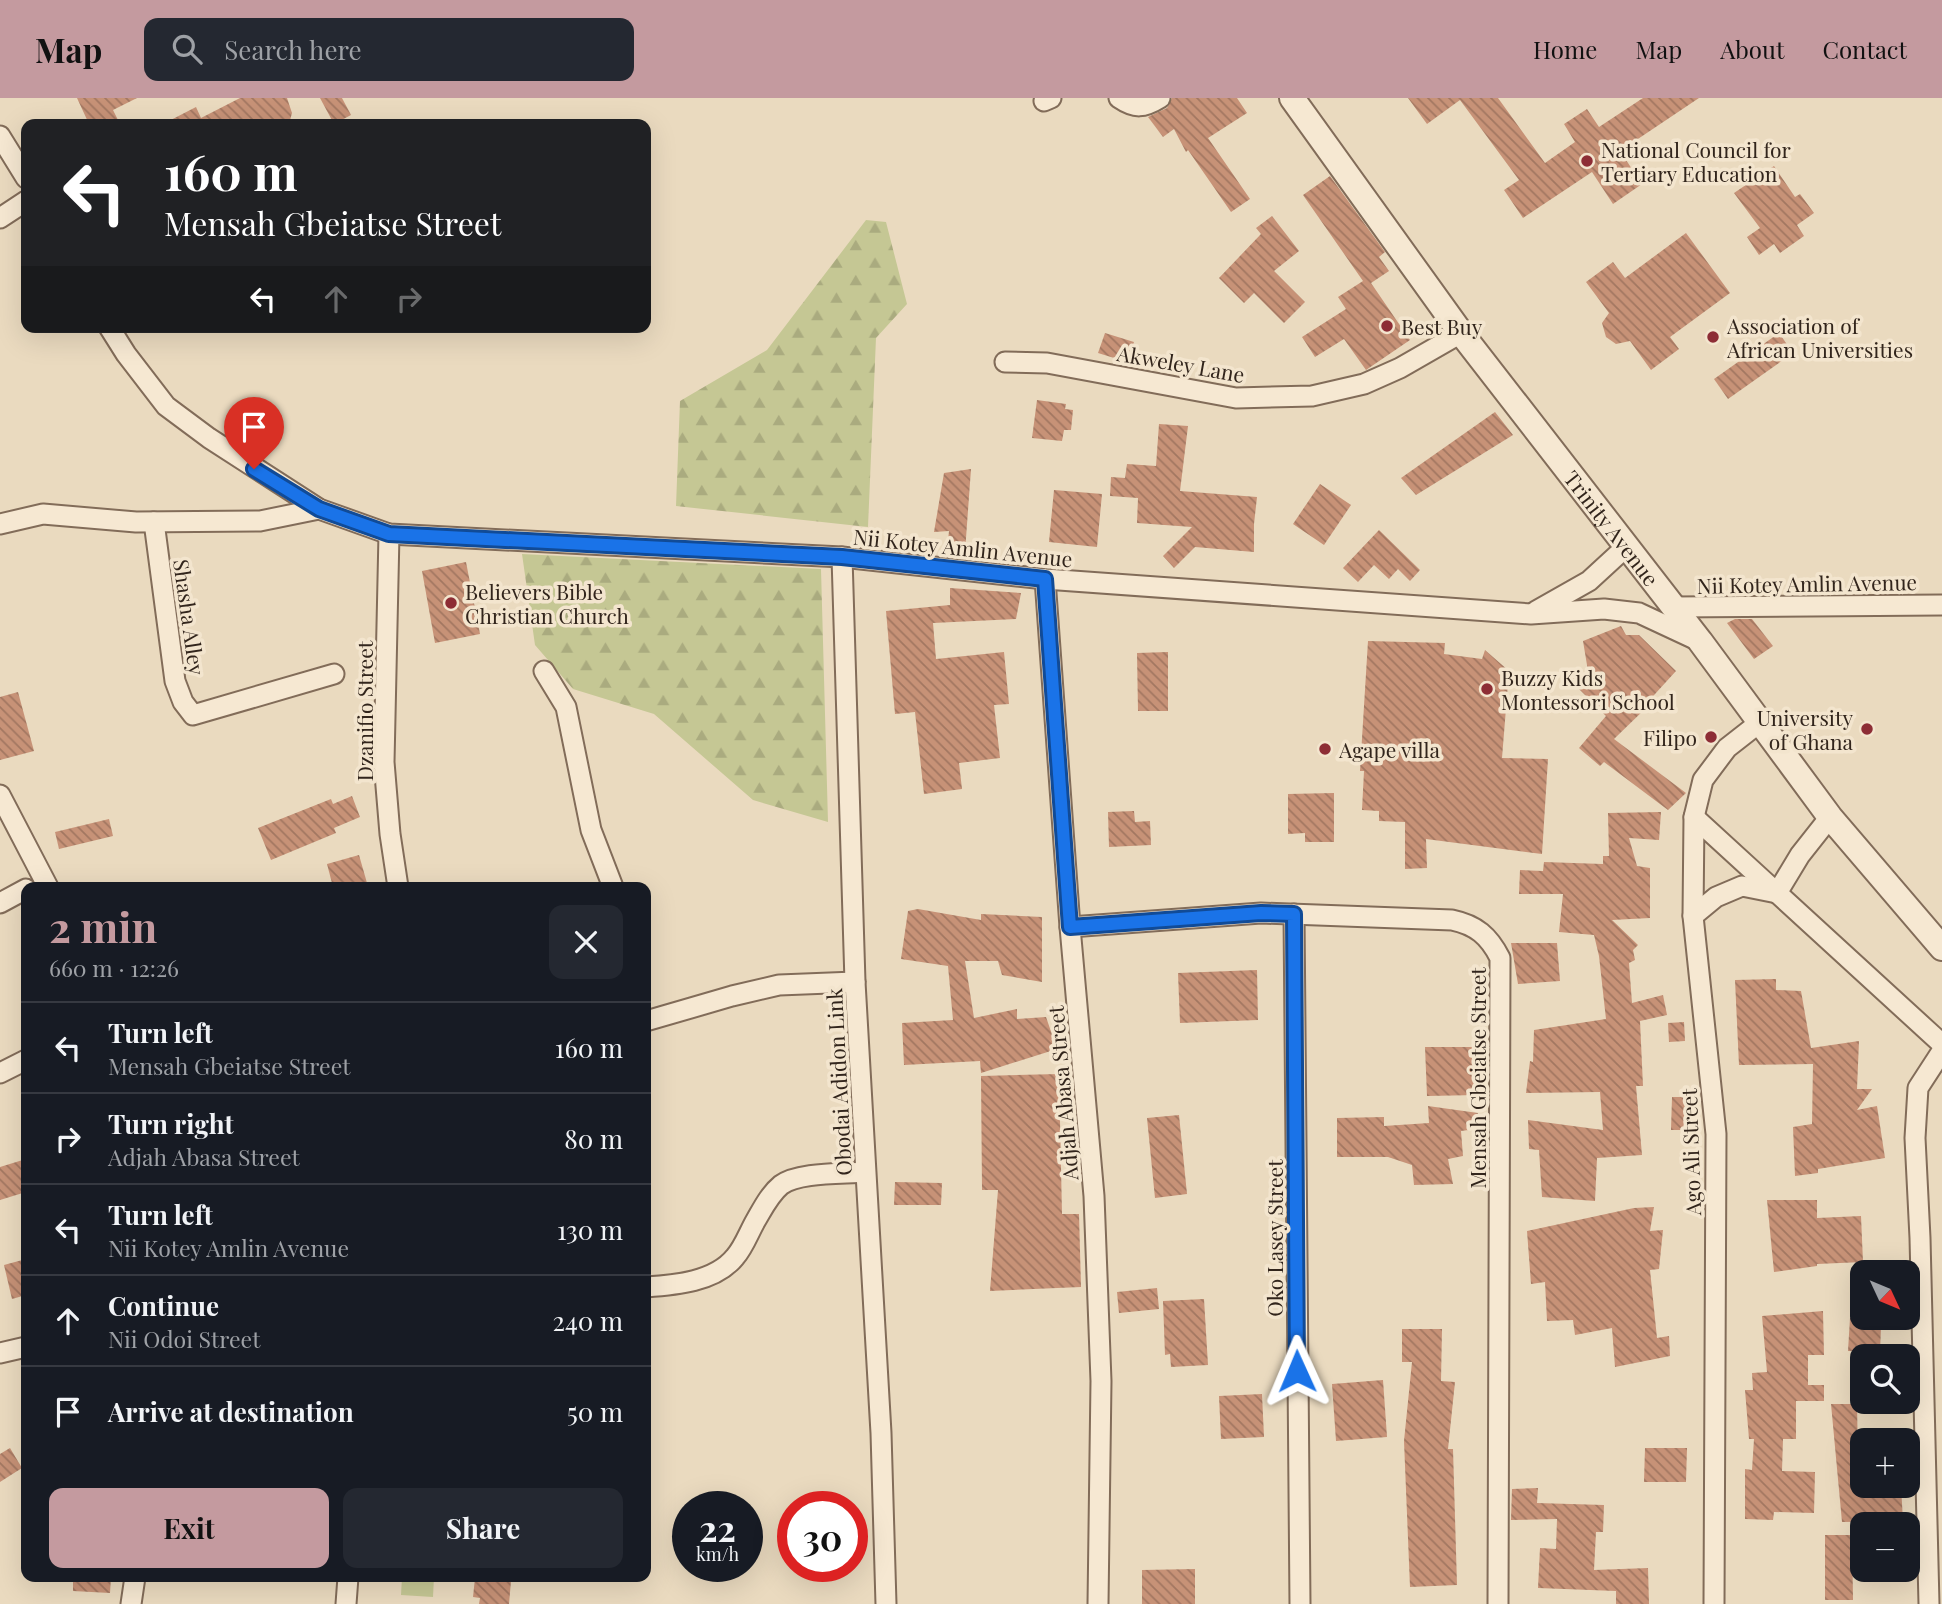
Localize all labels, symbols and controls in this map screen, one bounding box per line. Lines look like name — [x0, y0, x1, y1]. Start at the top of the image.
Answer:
search box — [144, 18, 634, 81]
text: Map — [35, 27, 102, 71]
icon: search — [168, 30, 206, 68]
text: Search here — [224, 32, 362, 67]
text: Home — [1533, 33, 1597, 65]
text: Map — [1635, 33, 1682, 65]
text: About — [1720, 33, 1784, 65]
text: Contact — [1822, 33, 1907, 65]
place label: National Council for Tertiary Education — [1601, 135, 1792, 187]
text: 160 m — [164, 138, 298, 203]
icon: left — [49, 147, 140, 238]
marker: National Council for Tertiary Education — [1579, 153, 1595, 169]
text: Mensah Gbeiatse Street — [164, 201, 501, 244]
icon: left — [244, 280, 282, 318]
icon: ahead — [317, 280, 355, 318]
icon: right — [390, 280, 428, 318]
place label: Association of African Universities — [1726, 311, 1913, 363]
place label: Best Buy — [1401, 312, 1483, 340]
marker: Best Buy — [1379, 318, 1395, 334]
marker: Association of African Universities — [1705, 329, 1721, 345]
street label: Akweley Lane — [1114, 338, 1247, 388]
pin — [224, 397, 284, 469]
icon: arrive — [235, 408, 273, 446]
street label: Trinity Avenue — [1559, 464, 1666, 591]
street label: Nii Kotey Amlin Avenue — [852, 522, 1074, 572]
street label: Shasha Alley — [168, 557, 212, 677]
street label: Nii Kotey Amlin Avenue — [1697, 567, 1917, 599]
place label: Believers Bible Christian Church — [465, 577, 630, 629]
marker: Believers Bible Christian Church — [443, 595, 459, 611]
street label: Dzanifio Street — [350, 640, 378, 781]
place label: Buzzy Kids Montessori School — [1501, 663, 1675, 715]
marker: Buzzy Kids Montessori School — [1479, 681, 1495, 697]
place label: University of Ghana — [1757, 703, 1854, 755]
marker: University of Ghana — [1859, 721, 1875, 737]
place label: Filipo — [1643, 723, 1697, 751]
marker: Filipo — [1703, 729, 1719, 745]
place label: Agape villa — [1338, 735, 1441, 763]
marker: Agape villa — [1317, 741, 1333, 757]
text: 2 min — [49, 898, 157, 954]
button: close — [549, 905, 623, 979]
text: 660 m · 12:26 — [49, 952, 179, 983]
street label: Mensah Gbeiatse Street — [1463, 967, 1491, 1189]
street label: Obodai Adidon Link — [819, 987, 857, 1177]
street label: Adjah Abasa Street — [1040, 1004, 1084, 1182]
text: Turn left — [108, 1015, 213, 1050]
icon: left — [49, 1029, 87, 1067]
text: 160 m — [555, 1030, 623, 1065]
text: Mensah Gbeiatse Street — [108, 1050, 350, 1081]
street label: Ago Ali Street — [1674, 1087, 1706, 1217]
text: Turn right — [108, 1106, 234, 1141]
icon: right — [49, 1120, 87, 1158]
text: 80 m — [564, 1121, 623, 1156]
text: Adjah Abasa Street — [108, 1141, 300, 1172]
street label: Oko Lasey Street — [1260, 1159, 1288, 1317]
text: Turn left — [108, 1197, 213, 1232]
icon: left — [49, 1211, 87, 1249]
text: 130 m — [557, 1212, 623, 1247]
text: Nii Kotey Amlin Avenue — [108, 1232, 349, 1263]
north arrow — [1850, 1260, 1920, 1330]
map controls — [1850, 1260, 1920, 1582]
text: Continue — [108, 1288, 219, 1323]
icon: ahead — [49, 1302, 87, 1340]
text: 240 m — [553, 1303, 623, 1338]
text: Nii Odoi Street — [108, 1323, 260, 1354]
position arrow — [1260, 1334, 1334, 1408]
button: search — [1850, 1344, 1920, 1414]
icon: arrive — [49, 1393, 87, 1431]
text: Arrive at destination — [108, 1394, 354, 1429]
text: 50 m — [567, 1394, 623, 1429]
button: + — [1850, 1428, 1920, 1498]
button: Exit — [49, 1488, 329, 1568]
button: Share — [343, 1488, 623, 1568]
speed limit sign: 30 — [777, 1491, 868, 1582]
text: 22 — [699, 1504, 736, 1551]
button: − — [1850, 1512, 1920, 1582]
text: km/h — [696, 1542, 739, 1566]

